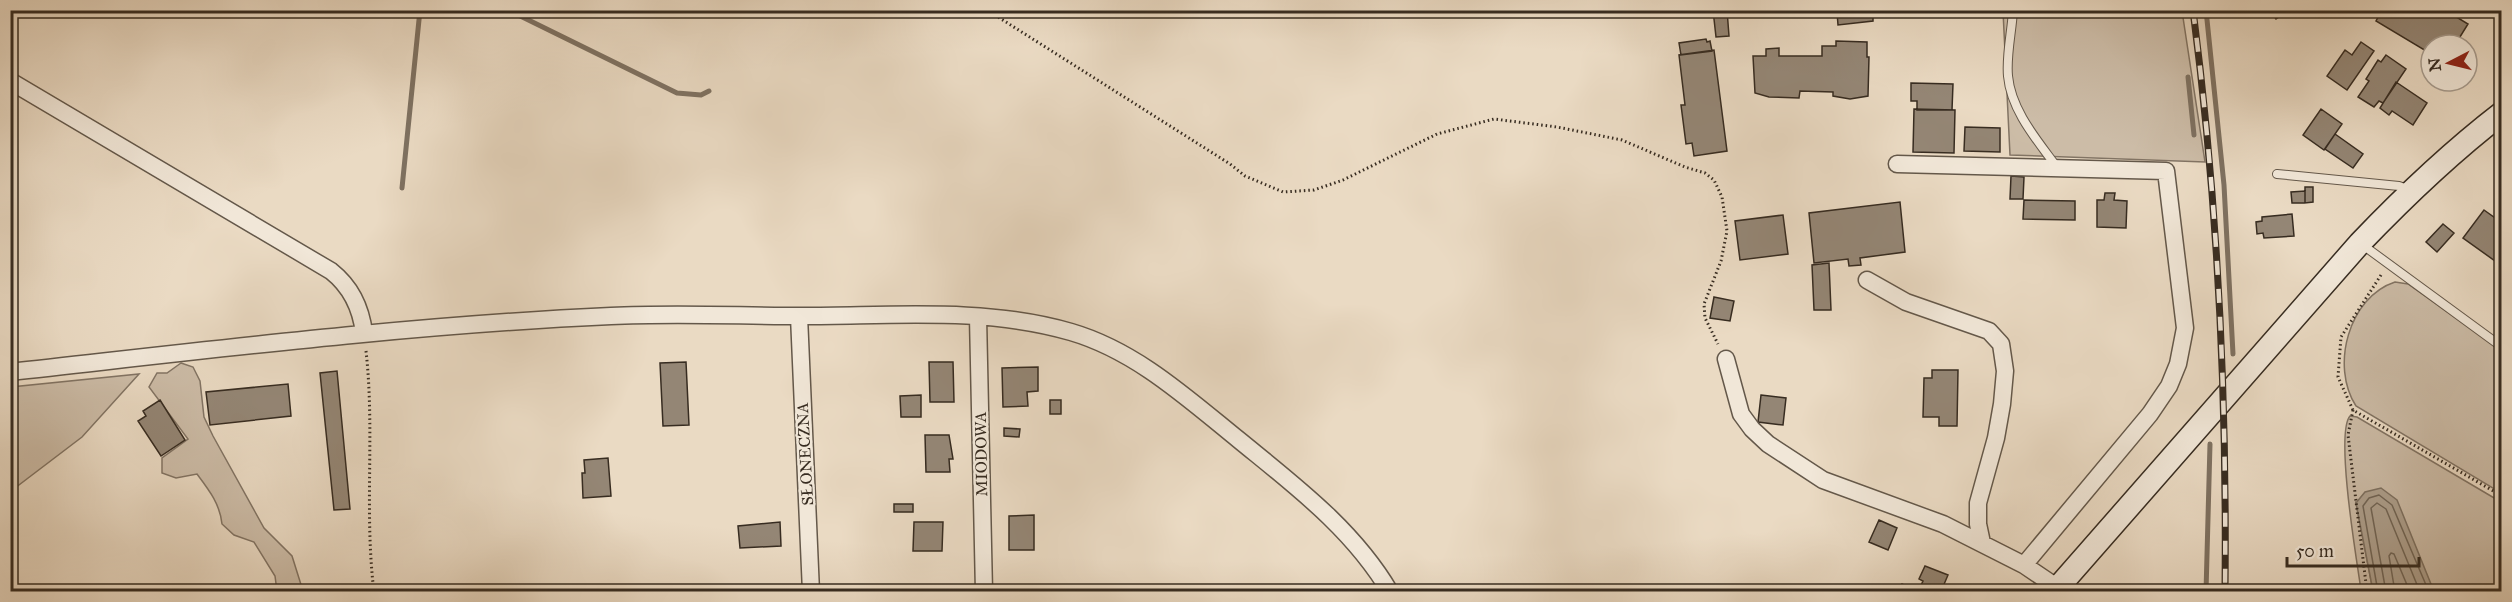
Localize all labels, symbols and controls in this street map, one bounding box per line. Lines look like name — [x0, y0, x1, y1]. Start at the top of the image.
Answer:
north arrow — [2419, 33, 2479, 93]
text: N — [2424, 56, 2445, 73]
street label: SŁONECZNA — [793, 402, 817, 506]
street label: MIODOWA — [971, 411, 991, 497]
scale bar — [2287, 530, 2419, 568]
text: 50 m — [2296, 540, 2334, 562]

